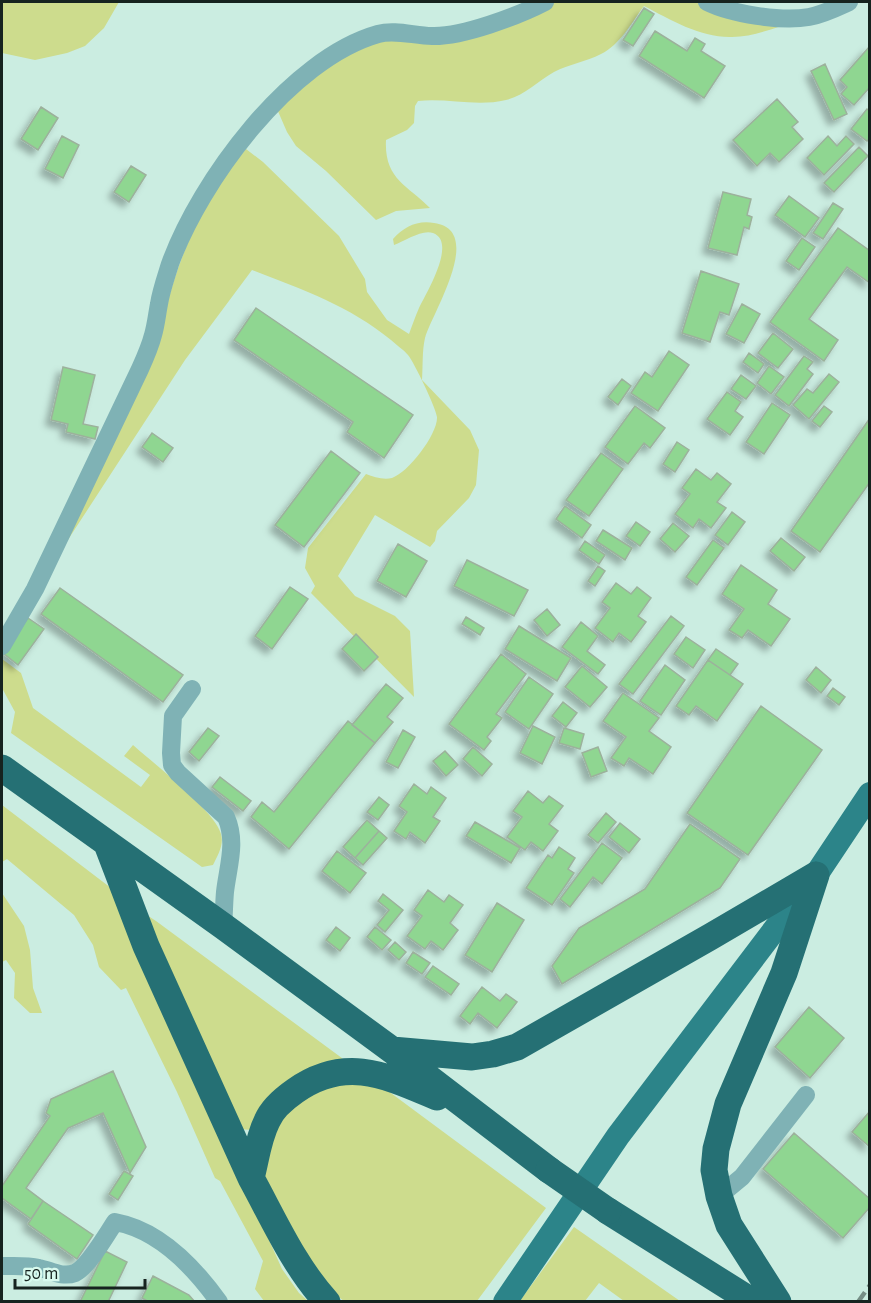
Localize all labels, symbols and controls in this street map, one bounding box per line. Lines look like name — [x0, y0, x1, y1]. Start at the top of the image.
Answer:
scale bar — [15, 1252, 146, 1290]
text: 50 m — [24, 1265, 58, 1283]

